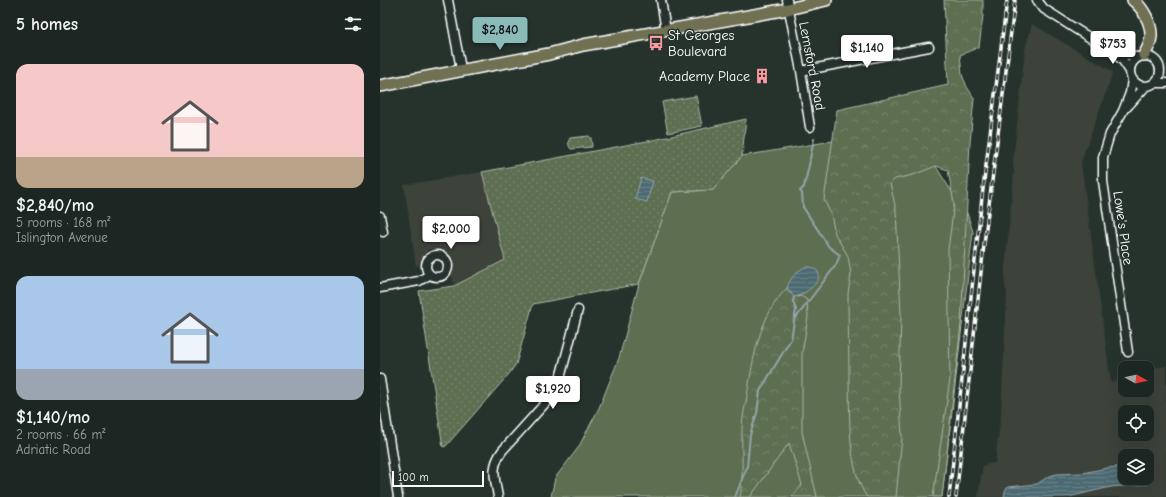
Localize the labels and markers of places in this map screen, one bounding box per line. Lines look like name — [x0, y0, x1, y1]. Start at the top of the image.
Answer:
pin: $2,840 — [467, 17, 533, 51]
place label: St Georges Boulevard — [668, 27, 734, 60]
pin: $753 — [1089, 31, 1137, 65]
bus stop icon: St Georges Boulevard — [647, 34, 665, 52]
pin: $1,140 — [834, 35, 900, 69]
building icon: Academy Place — [753, 67, 771, 85]
place label: Academy Place — [659, 68, 750, 85]
pin: $2,000 — [418, 216, 484, 250]
pin: $1,920 — [520, 376, 586, 410]

